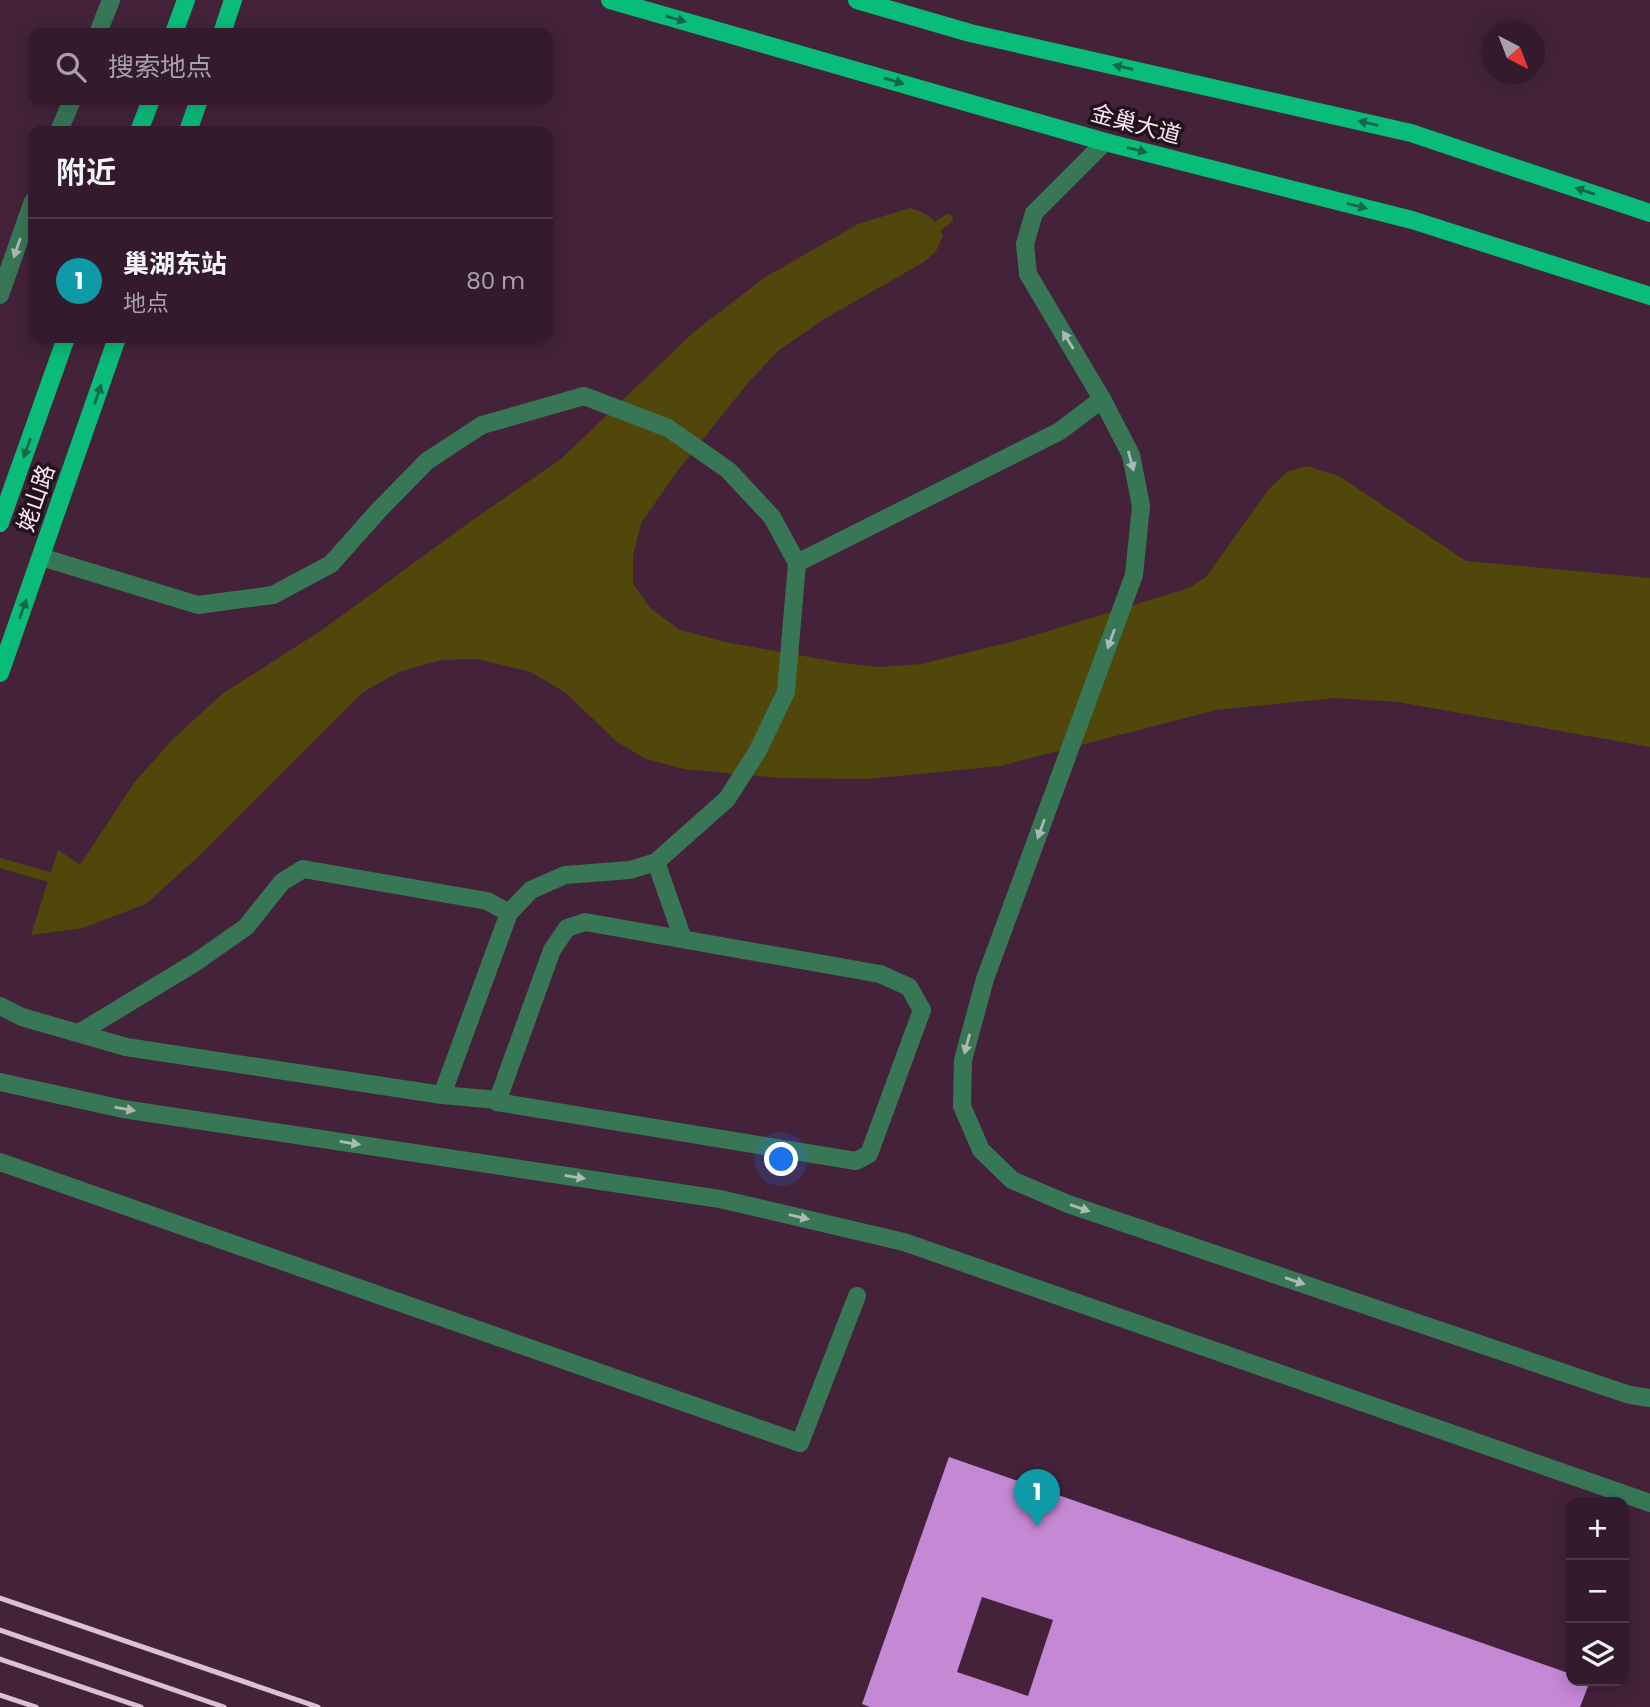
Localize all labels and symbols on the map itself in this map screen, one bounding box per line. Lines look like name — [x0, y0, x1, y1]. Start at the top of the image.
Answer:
one-way arrow — [665, 14, 686, 24]
north arrow — [1482, 21, 1545, 84]
one-way arrow — [1112, 62, 1134, 73]
one-way arrow — [884, 77, 905, 87]
street label: 金巢大道 — [1087, 97, 1185, 151]
one-way arrow — [1357, 117, 1379, 128]
one-way arrow — [1126, 145, 1148, 156]
one-way arrow — [1575, 185, 1596, 196]
one-way arrow — [1346, 201, 1368, 212]
one-way arrow — [11, 238, 22, 259]
one-way arrow — [1061, 331, 1074, 350]
one-way arrow — [93, 383, 104, 404]
one-way arrow — [21, 438, 32, 459]
one-way arrow — [1126, 450, 1137, 472]
street label: 姥山路 — [10, 460, 62, 536]
one-way arrow — [18, 598, 29, 619]
one-way arrow — [1105, 628, 1116, 649]
one-way arrow — [1035, 818, 1046, 839]
one-way arrow — [962, 1034, 972, 1055]
one-way arrow — [114, 1104, 136, 1115]
one-way arrow — [339, 1138, 361, 1149]
your location — [764, 1142, 798, 1176]
one-way arrow — [564, 1172, 586, 1183]
one-way arrow — [1070, 1203, 1091, 1214]
one-way arrow — [788, 1212, 810, 1223]
one-way arrow — [1285, 1276, 1306, 1287]
pin: 1 — [1014, 1469, 1060, 1527]

